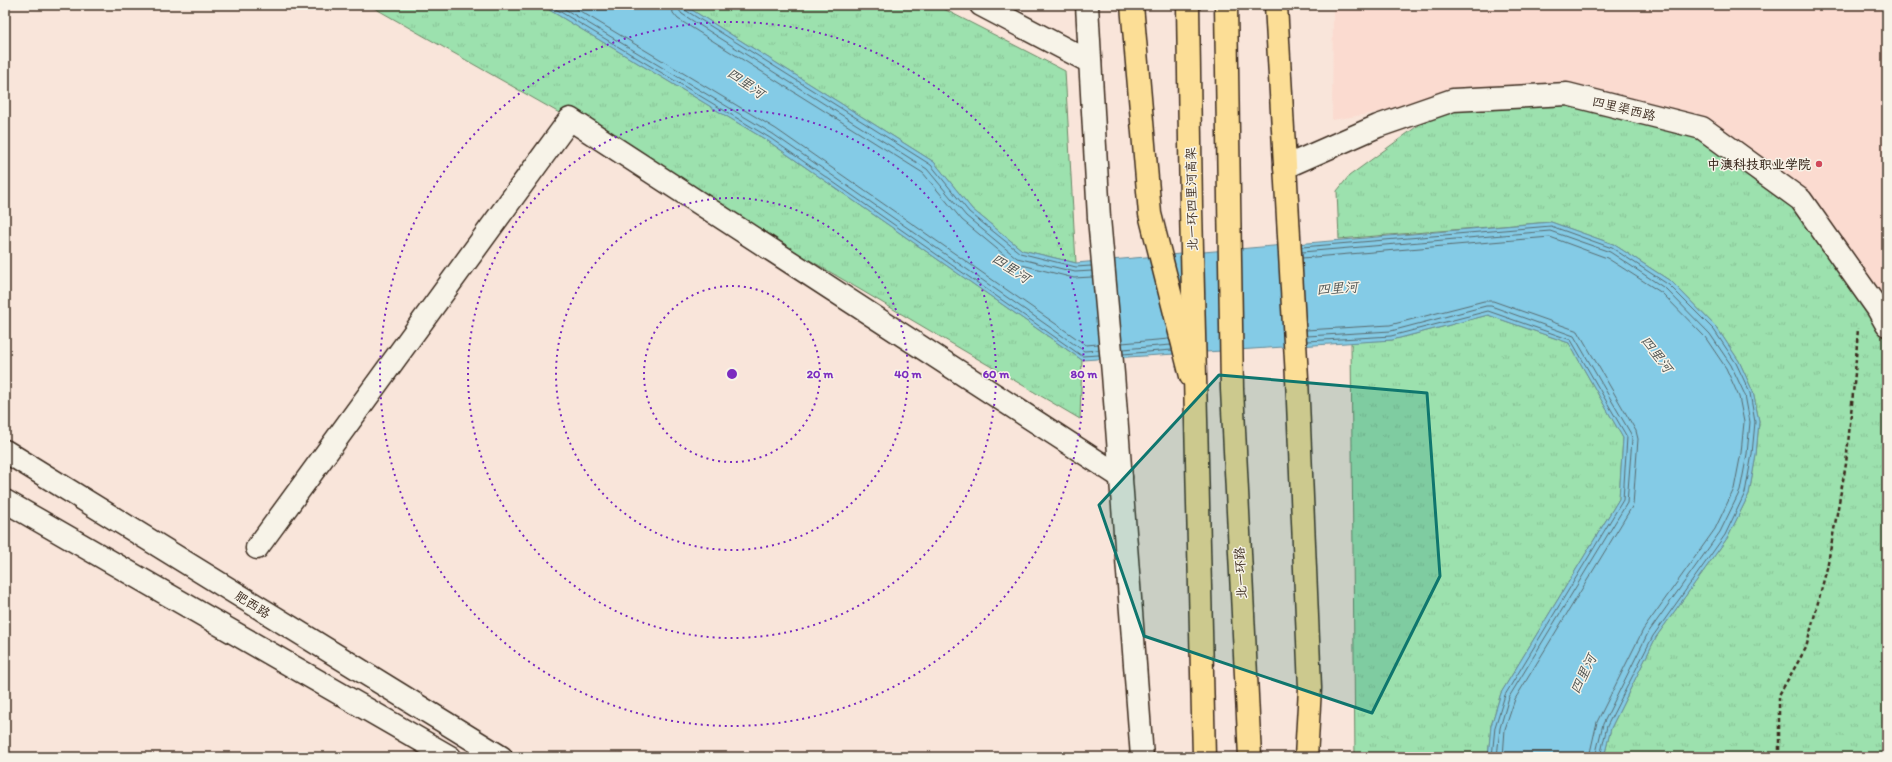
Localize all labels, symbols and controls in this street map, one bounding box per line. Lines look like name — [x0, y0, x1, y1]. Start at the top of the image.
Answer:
water label: 四里河 — [724, 64, 769, 104]
street label: 四里渠西路 — [1591, 93, 1657, 124]
street label: 北一环四里河高架 — [1183, 147, 1200, 251]
place label: 中澳科技职业学院 — [1707, 157, 1811, 172]
marker: 中澳科技职业学院 — [1814, 159, 1824, 169]
water label: 四里河 — [988, 250, 1035, 288]
water label: 四里河 — [1315, 278, 1361, 298]
water label: 四里河 — [1637, 332, 1677, 378]
centre of rings — [725, 367, 739, 381]
text: 20 m — [807, 367, 834, 381]
text: 40 m — [894, 367, 923, 381]
text: 60 m — [983, 367, 1010, 381]
text: 80 m — [1071, 367, 1098, 381]
street label: 北一环路 — [1232, 547, 1249, 599]
street label: 肥西路 — [232, 588, 273, 621]
water label: 四里河 — [1567, 650, 1601, 697]

